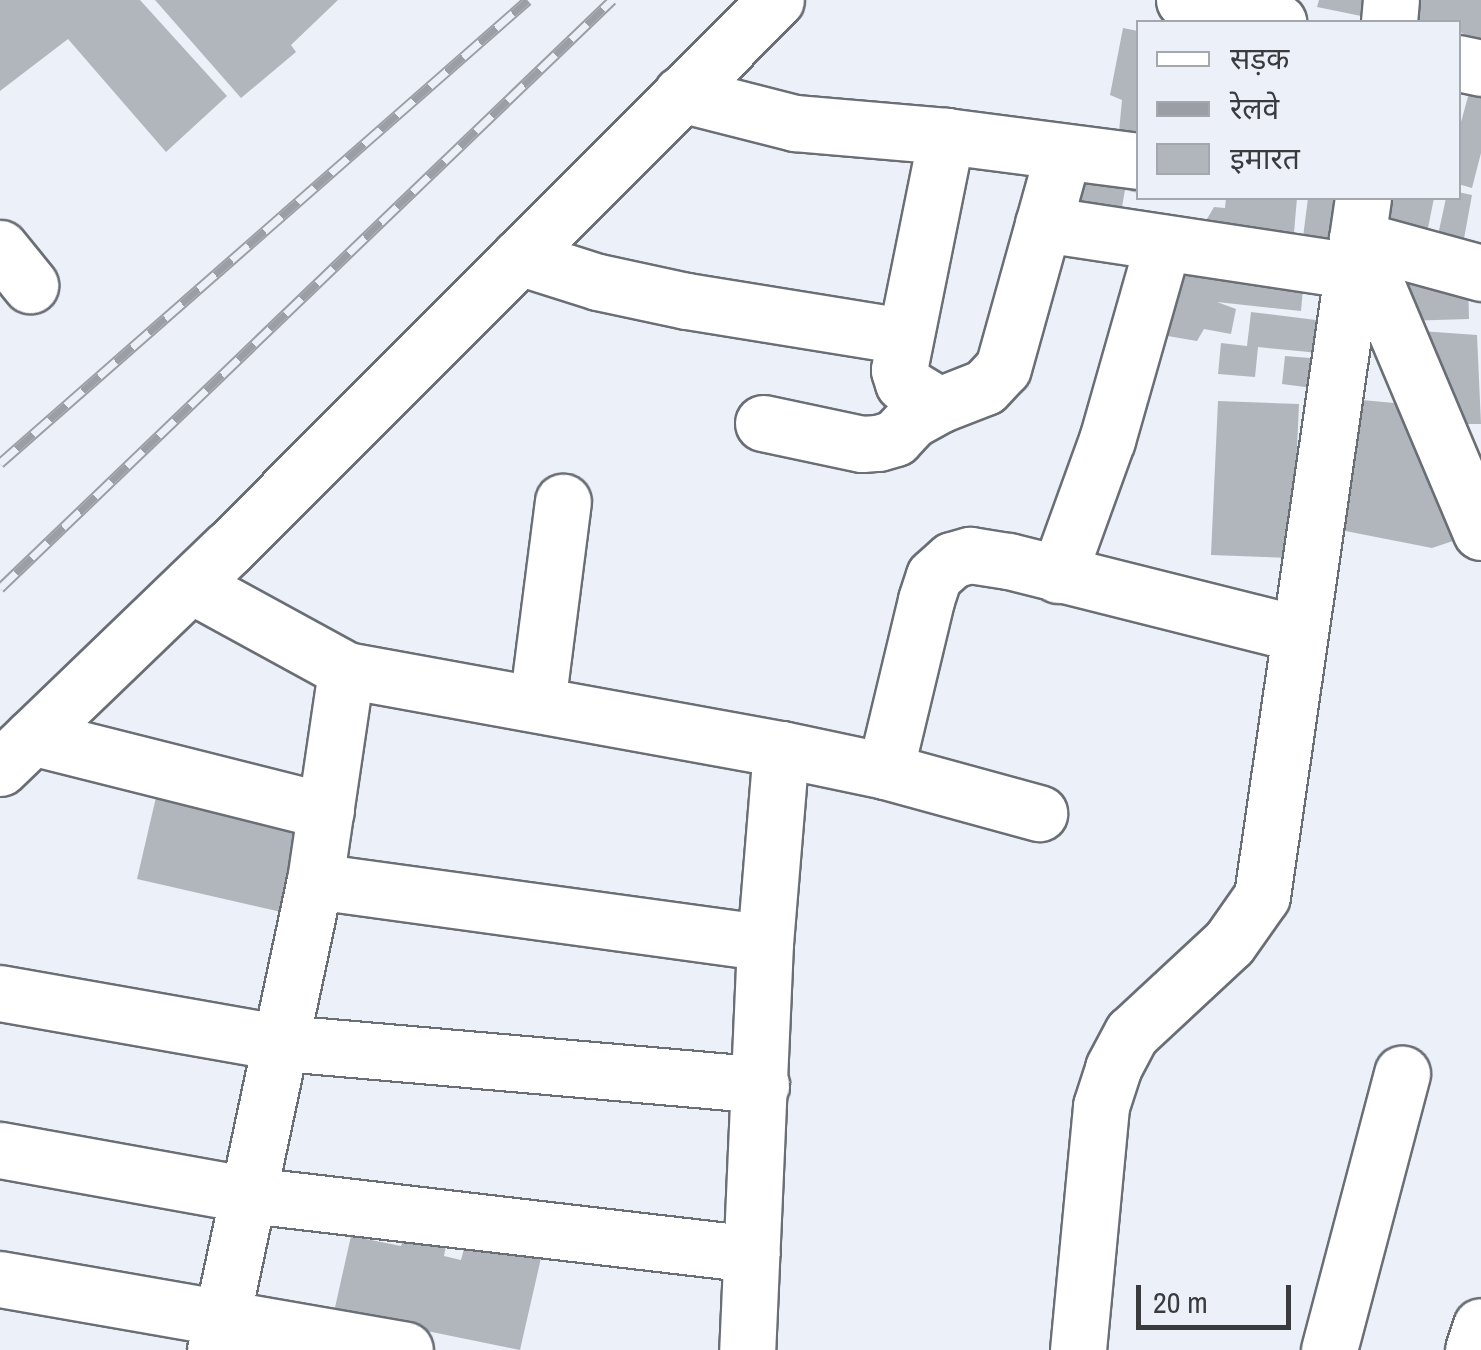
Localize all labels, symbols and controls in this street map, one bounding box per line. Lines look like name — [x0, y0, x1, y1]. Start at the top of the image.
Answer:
legend — [1136, 20, 1461, 200]
text: सड़क — [1230, 38, 1289, 78]
text: रेलवे — [1230, 88, 1279, 128]
text: इमारत — [1230, 138, 1300, 178]
scale bar — [1141, 1265, 1296, 1327]
text: 20 m — [1153, 1282, 1208, 1322]

